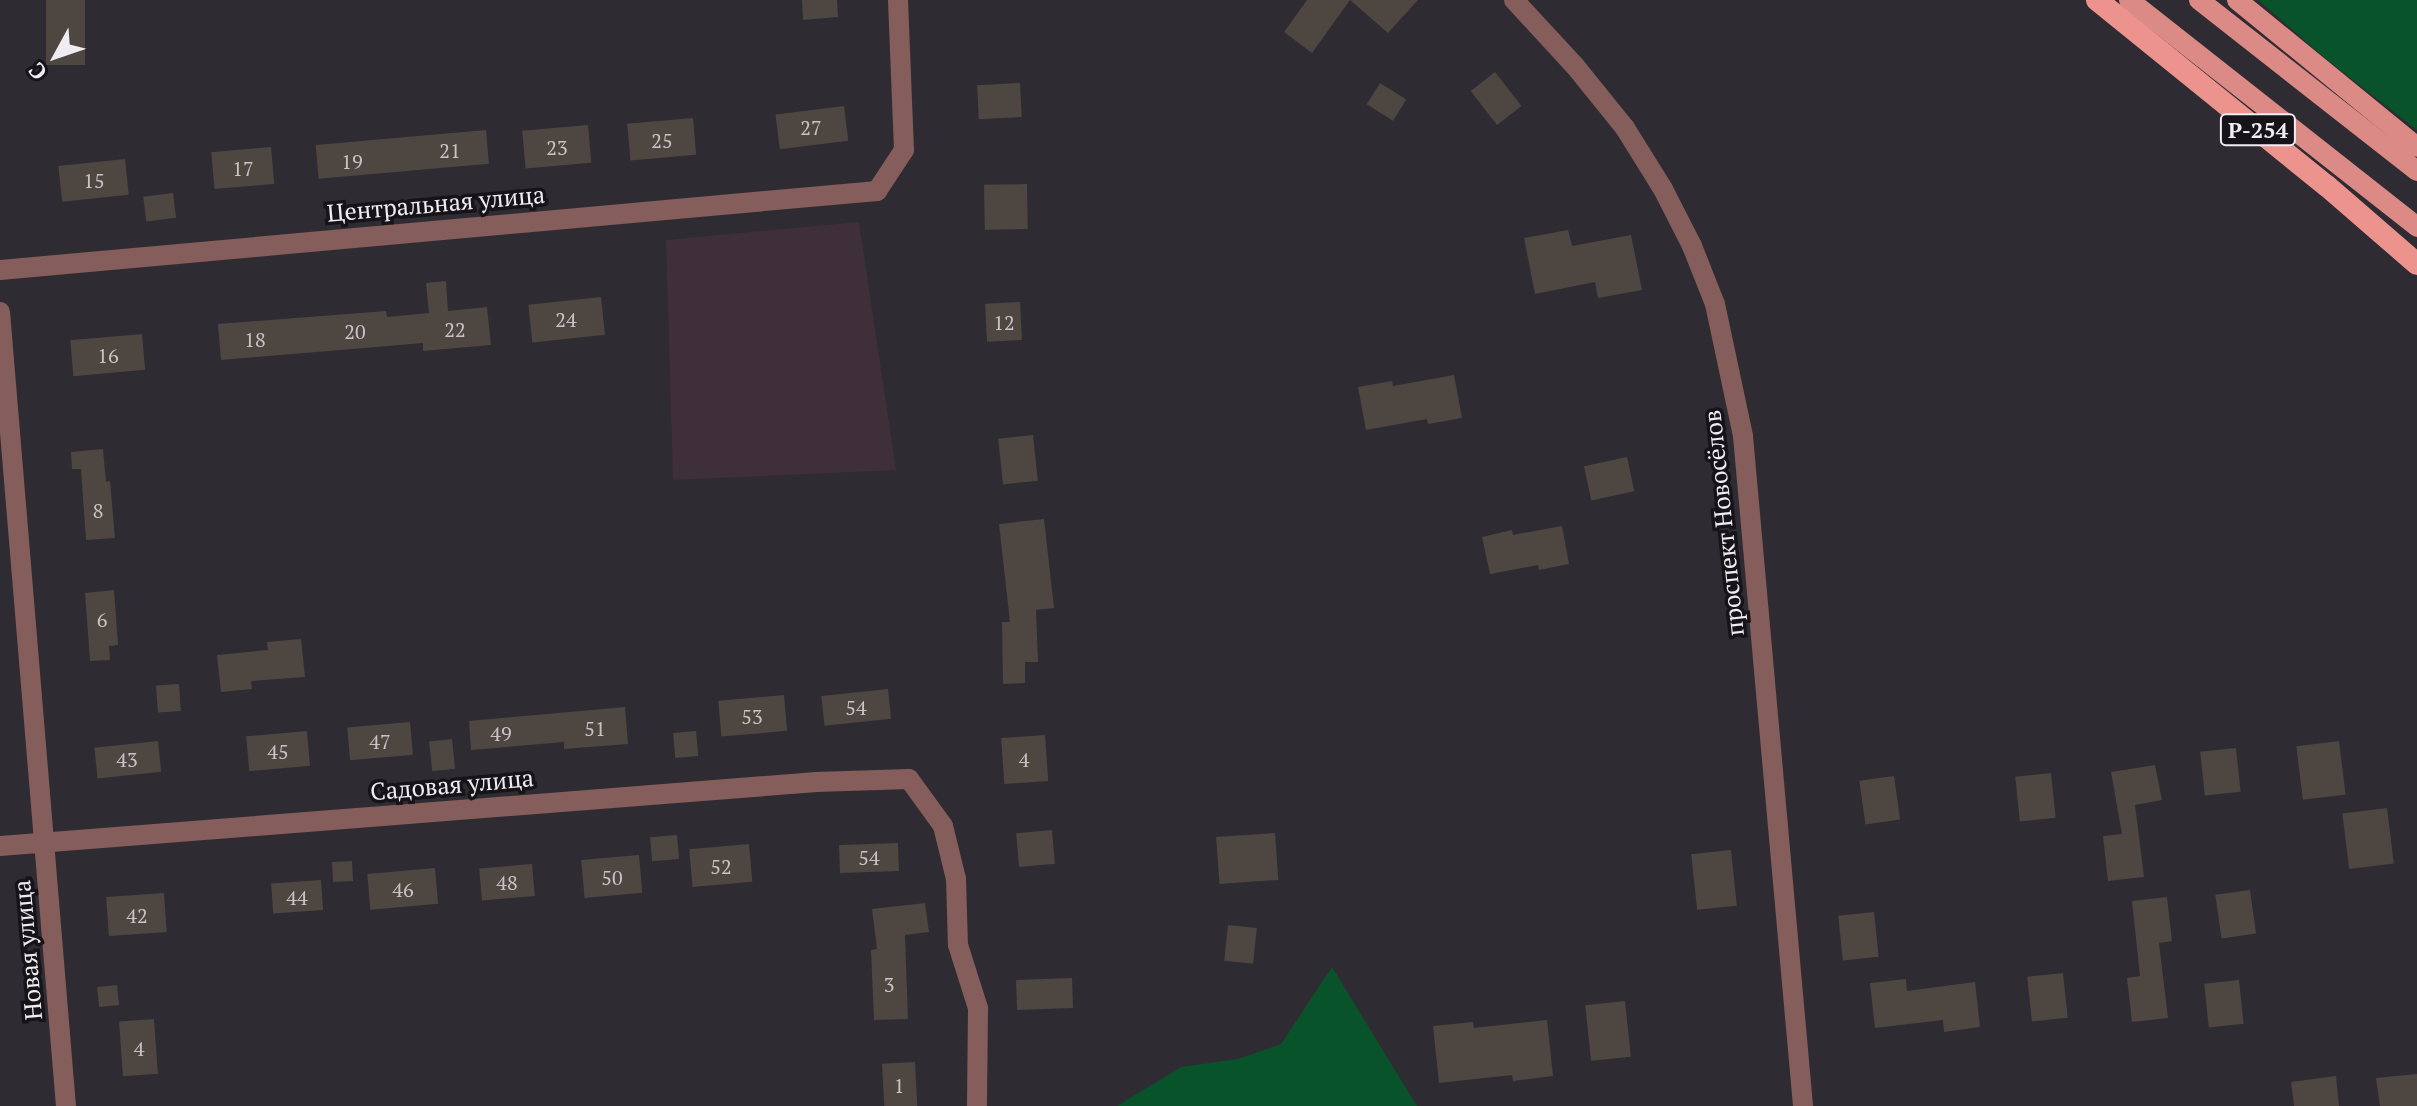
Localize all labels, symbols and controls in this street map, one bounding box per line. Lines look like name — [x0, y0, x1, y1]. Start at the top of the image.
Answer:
north arrow — [16, 16, 96, 96]
text: С — [22, 57, 53, 87]
road number: Р-254 — [2218, 112, 2298, 148]
house number: 27 — [800, 115, 822, 139]
house number: 25 — [651, 128, 673, 152]
house number: 23 — [546, 135, 568, 159]
house number: 21 — [439, 138, 461, 162]
house number: 19 — [341, 149, 363, 173]
house number: 17 — [232, 156, 254, 180]
house number: 15 — [83, 168, 105, 192]
street label: Центральная улица — [326, 180, 546, 228]
house number: 24 — [555, 307, 577, 331]
house number: 12 — [993, 310, 1015, 334]
house number: 22 — [444, 317, 466, 341]
house number: 20 — [344, 319, 366, 343]
house number: 18 — [244, 327, 266, 351]
house number: 16 — [97, 343, 119, 367]
street label: проспект Новосёлов — [1698, 408, 1750, 638]
house number: 8 — [93, 498, 103, 522]
house number: 6 — [97, 607, 107, 631]
house number: 54 — [845, 695, 867, 719]
house number: 53 — [741, 704, 763, 728]
house number: 51 — [584, 716, 606, 740]
house number: 49 — [490, 721, 512, 745]
house number: 47 — [369, 729, 391, 753]
house number: 45 — [267, 739, 289, 763]
house number: 43 — [116, 747, 138, 771]
house number: 4 — [1019, 747, 1029, 771]
street label: Садовая улица — [369, 764, 535, 806]
house number: 54 — [858, 845, 880, 869]
house number: 52 — [710, 854, 732, 878]
house number: 50 — [601, 865, 623, 889]
house number: 48 — [496, 870, 518, 894]
house number: 46 — [392, 877, 414, 901]
street label: Новая улица — [8, 879, 48, 1021]
house number: 44 — [286, 885, 308, 909]
house number: 42 — [126, 903, 148, 927]
house number: 3 — [884, 972, 894, 996]
house number: 4 — [134, 1036, 144, 1060]
house number: 1 — [894, 1073, 904, 1097]

